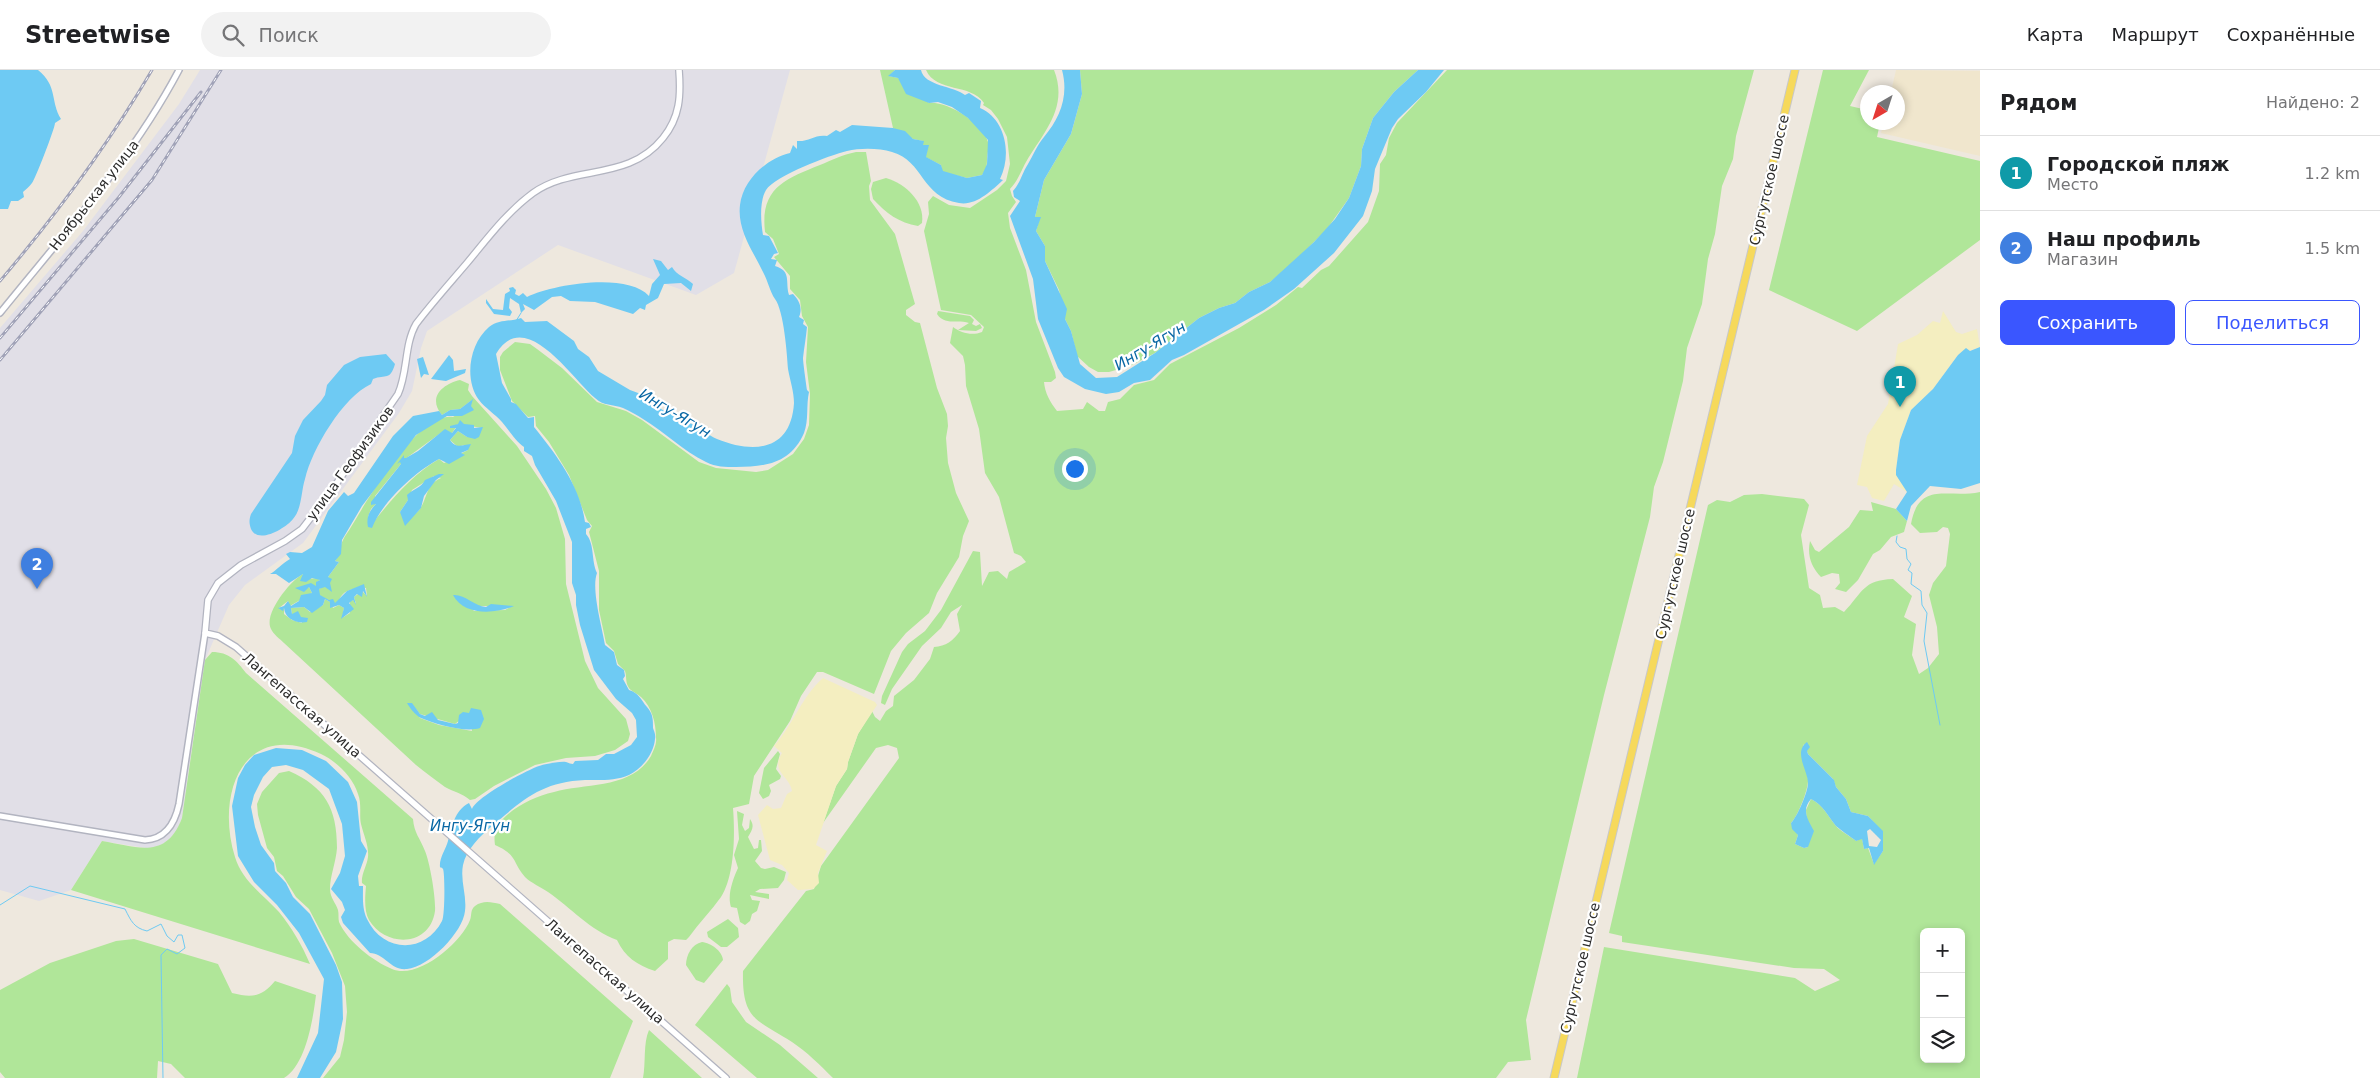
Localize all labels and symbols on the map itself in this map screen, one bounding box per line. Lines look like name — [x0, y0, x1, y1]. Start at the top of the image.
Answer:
north arrow — [1860, 85, 1905, 130]
street label: Сургутское шоссе — [1746, 113, 1792, 247]
street label: Ноябрьская улица — [46, 137, 142, 253]
water label: Ингу-Ягун — [1111, 318, 1189, 374]
pin: 1 — [1884, 366, 1916, 407]
water label: Ингу-Ягун — [636, 385, 714, 441]
street label: улица Геофизиков — [303, 403, 397, 523]
your location — [1062, 456, 1088, 482]
street label: Сургутское шоссе — [1652, 507, 1698, 641]
pin: 2 — [21, 548, 53, 589]
street label: Лангепасская улица — [240, 649, 364, 761]
water label: Ингу-Ягун — [430, 817, 510, 835]
street label: Сургутское шоссе — [1557, 901, 1603, 1035]
street label: Лангепасская улица — [543, 915, 667, 1027]

